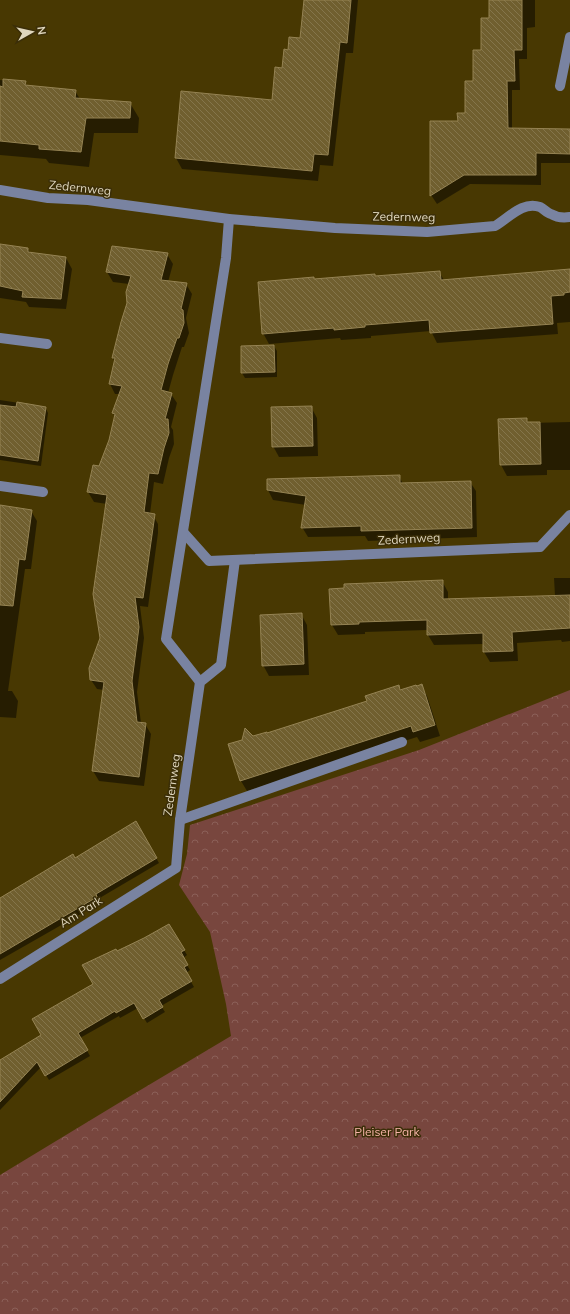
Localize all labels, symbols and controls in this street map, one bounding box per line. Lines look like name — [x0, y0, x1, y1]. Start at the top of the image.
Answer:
north arrow — [12, 12, 52, 52]
text: N — [34, 26, 49, 36]
street label: Zedernweg — [48, 177, 112, 198]
street label: Zedernweg — [373, 208, 435, 225]
street label: Zedernweg — [377, 529, 441, 548]
street label: Zedernweg — [160, 753, 183, 817]
street label: Am Park — [57, 892, 106, 931]
park label: Pleiser Park — [354, 1124, 420, 1139]

